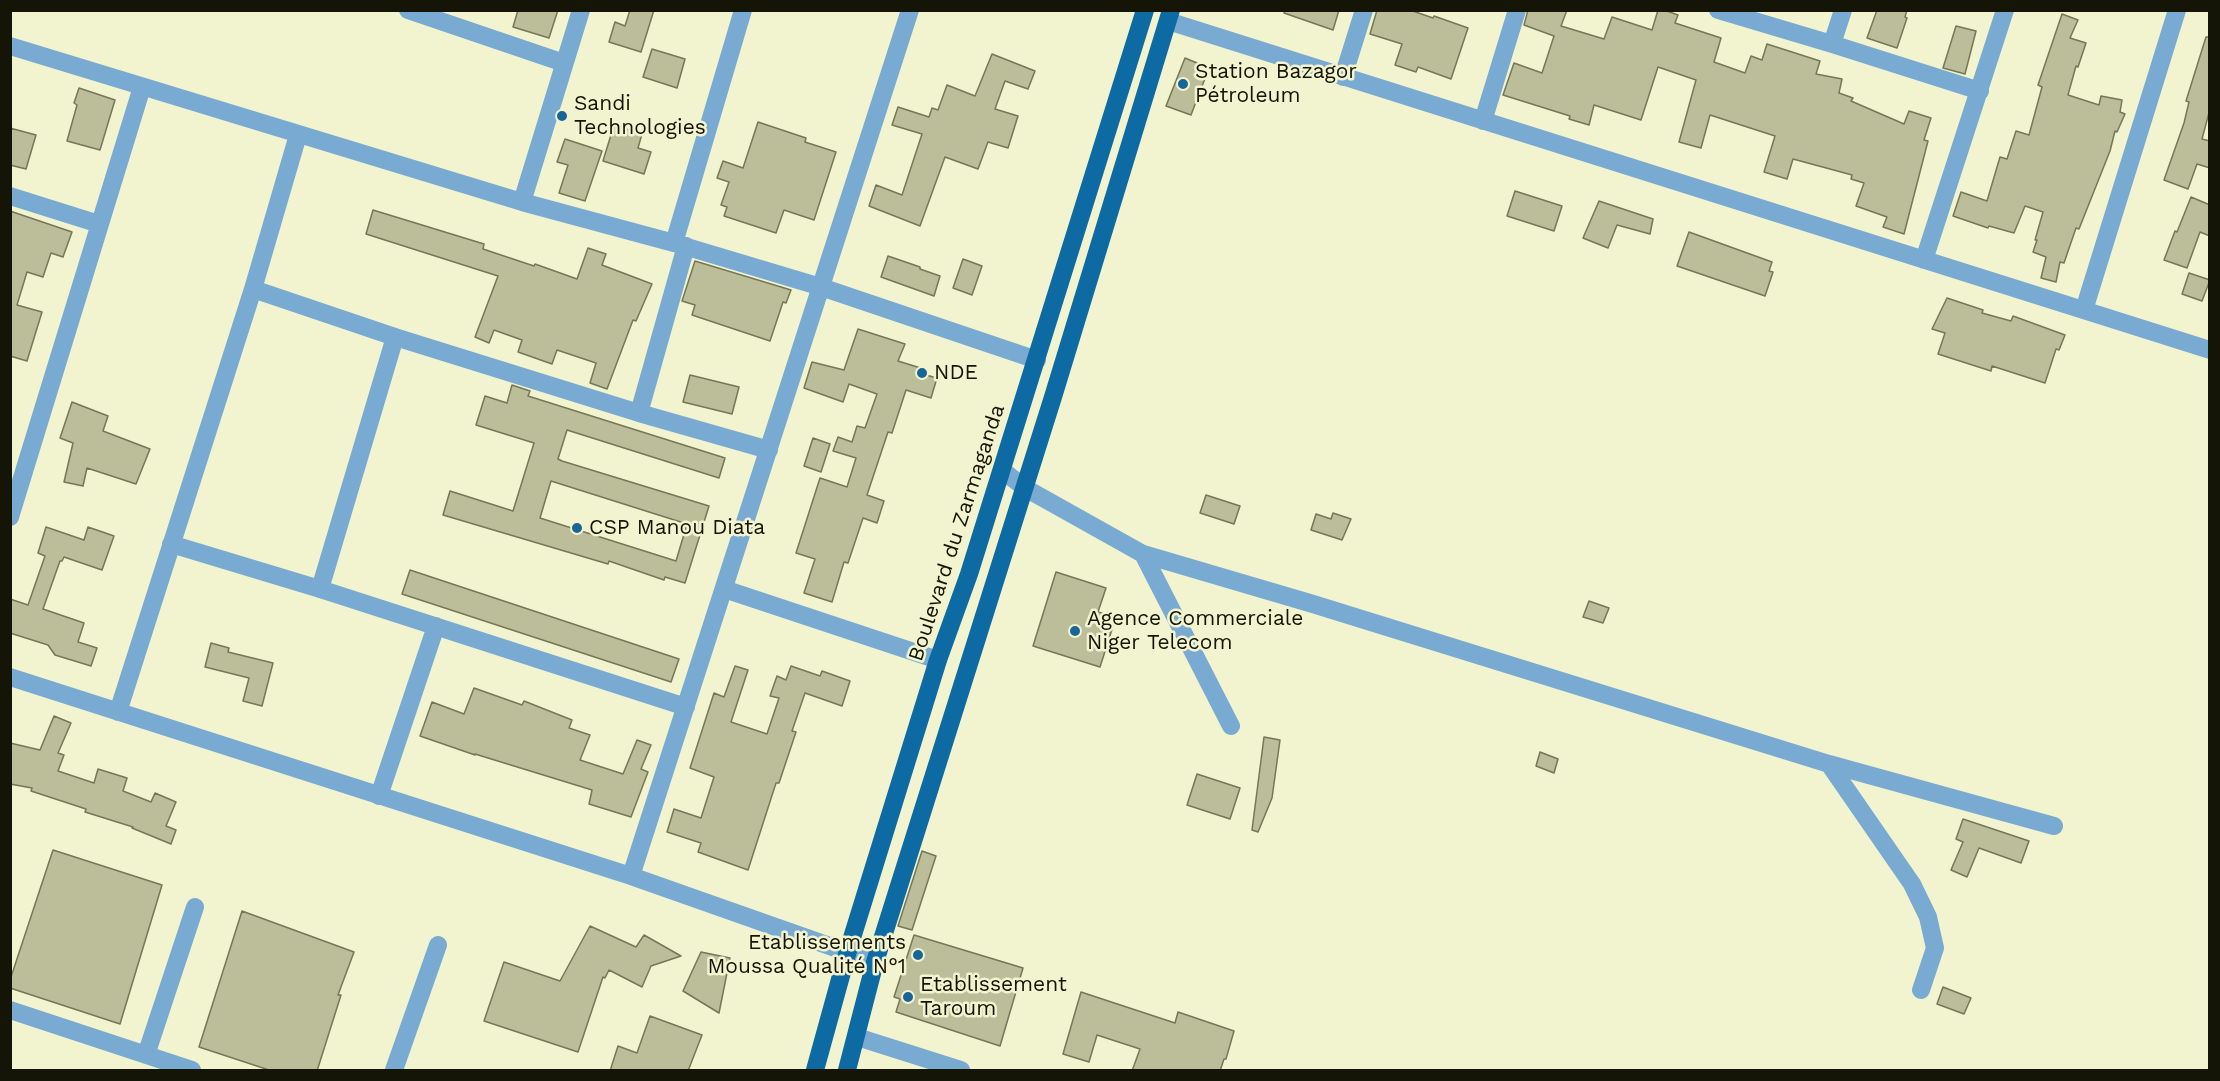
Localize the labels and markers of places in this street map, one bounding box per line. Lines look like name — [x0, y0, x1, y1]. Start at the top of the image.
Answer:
place label: Station Bazagor Pétroleum — [1195, 59, 1357, 109]
marker: Station Bazagor Pétroleum — [1176, 77, 1190, 91]
place label: Sandi Technologies — [574, 91, 706, 141]
marker: Sandi Technologies — [555, 109, 569, 123]
place label: NDE — [934, 360, 978, 386]
marker: NDE — [915, 366, 929, 380]
place label: CSP Manou Diata — [589, 515, 765, 541]
marker: CSP Manou Diata — [570, 521, 584, 535]
place label: Agence Commerciale Niger Telecom — [1087, 606, 1303, 656]
marker: Agence Commerciale Niger Telecom — [1068, 624, 1082, 638]
place label: Etablissements Moussa Qualité N°1 — [708, 930, 906, 980]
marker: Etablissements Moussa Qualité N°1 — [911, 948, 925, 962]
place label: Etablissement Taroum — [920, 972, 1067, 1022]
marker: Etablissement Taroum — [901, 990, 915, 1004]

